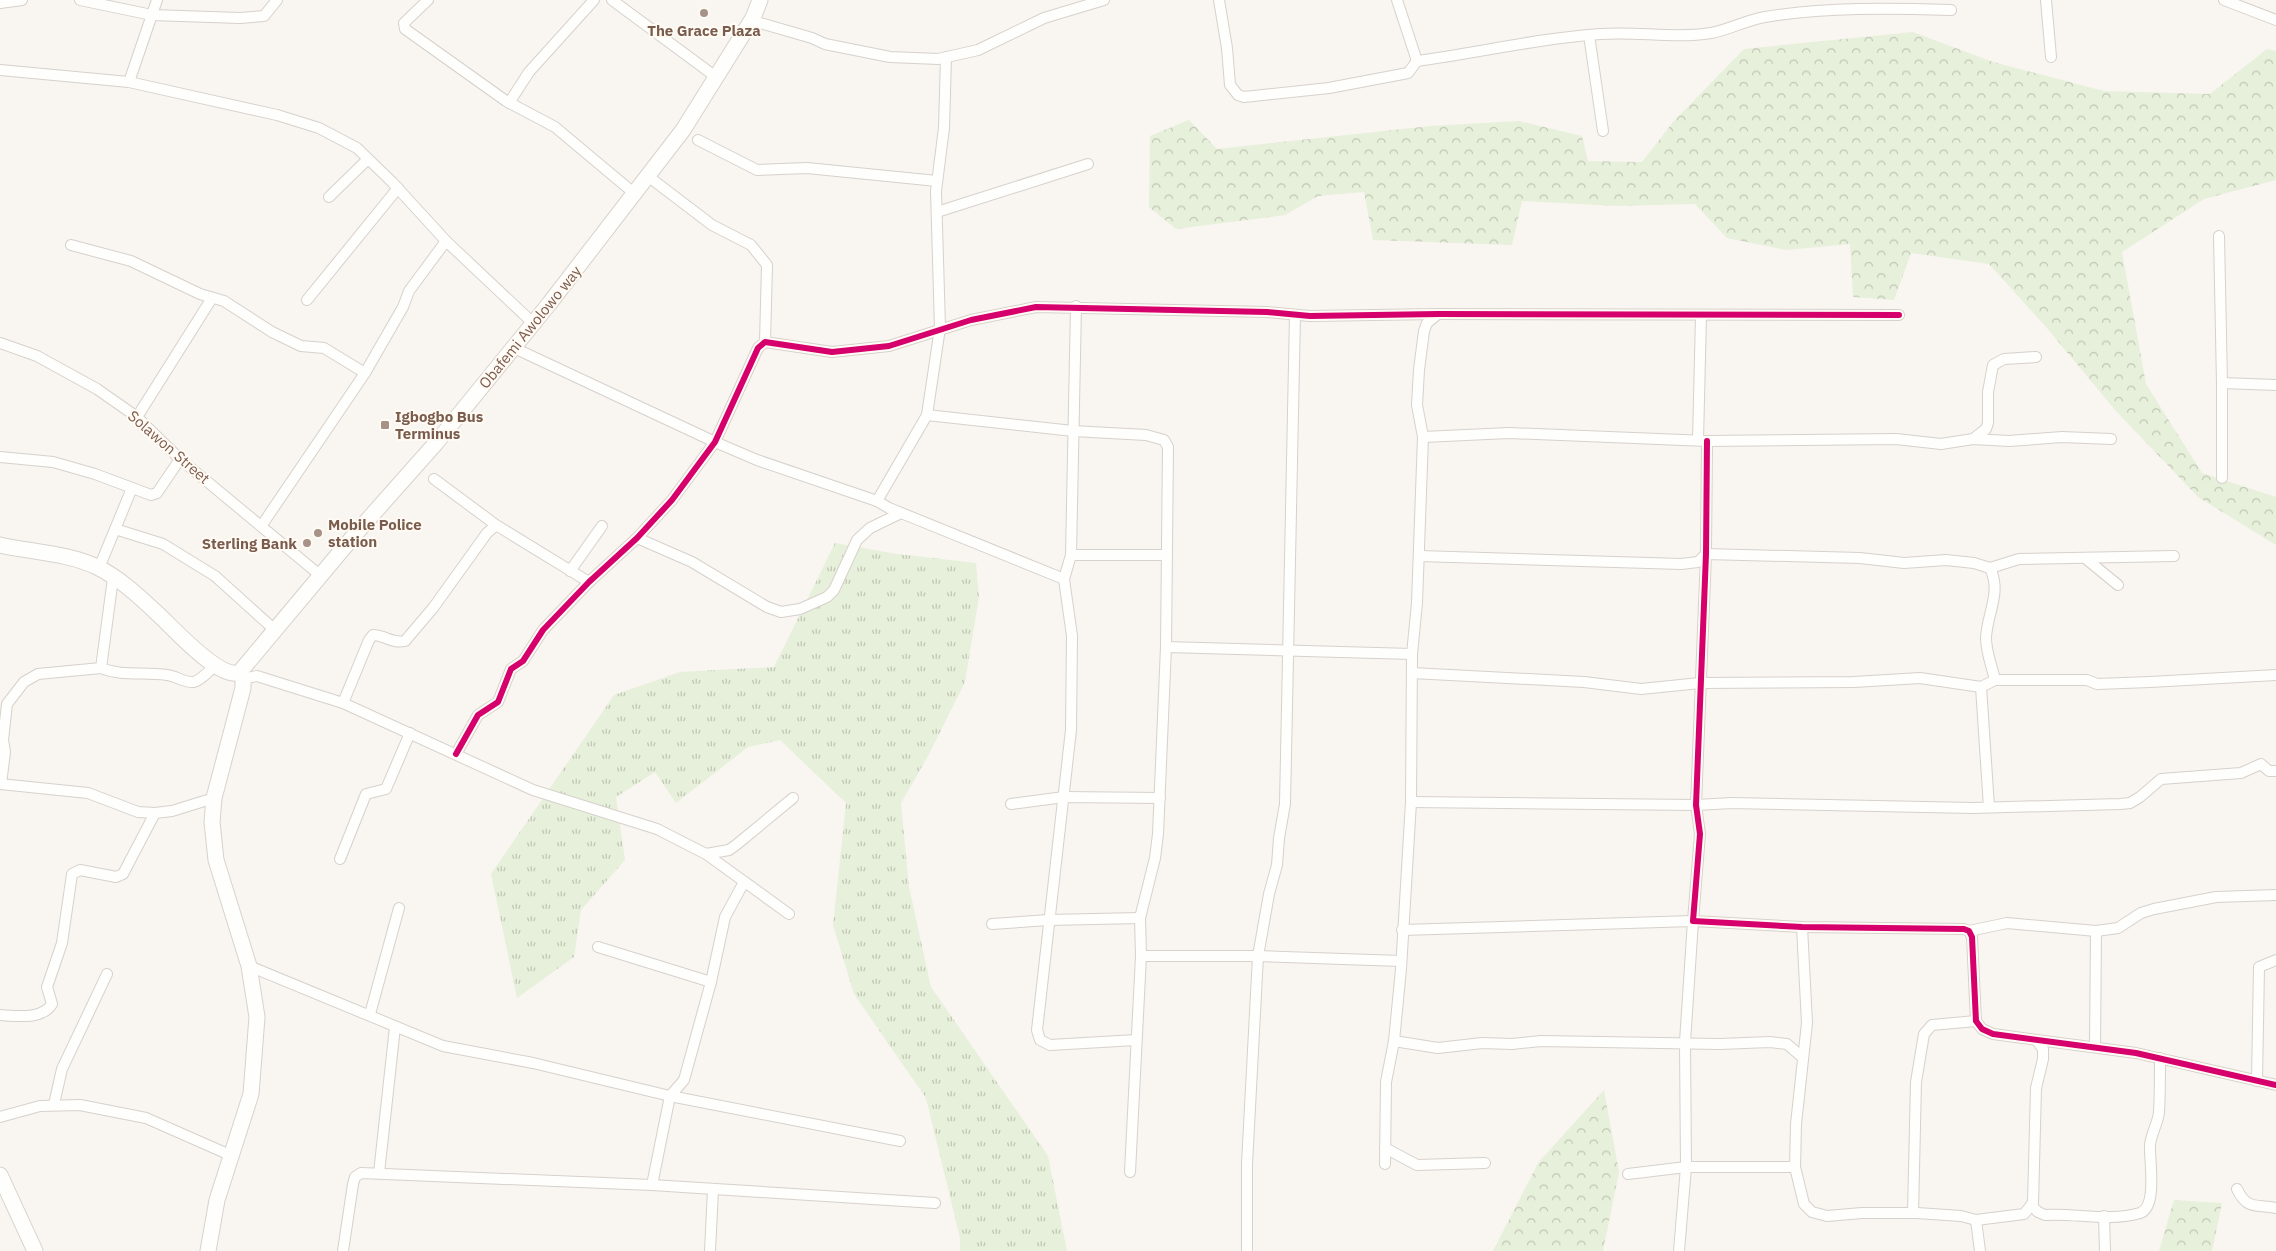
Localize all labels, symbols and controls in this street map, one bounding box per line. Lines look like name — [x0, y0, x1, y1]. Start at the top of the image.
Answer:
marker: The Grace Plaza — [698, 7, 710, 19]
place label: The Grace Plaza — [647, 21, 761, 40]
street label: Obafemi Awolowo way — [475, 261, 586, 392]
street label: Solawon Street — [124, 406, 214, 488]
place label: Igbogbo Bus Terminus — [395, 407, 484, 443]
marker: Igbogbo Bus Terminus — [379, 419, 391, 431]
place label: Mobile Police station — [328, 515, 422, 551]
marker: Mobile Police station — [312, 527, 324, 539]
place label: Sterling Bank — [202, 534, 297, 553]
marker: Sterling Bank — [301, 537, 313, 549]

